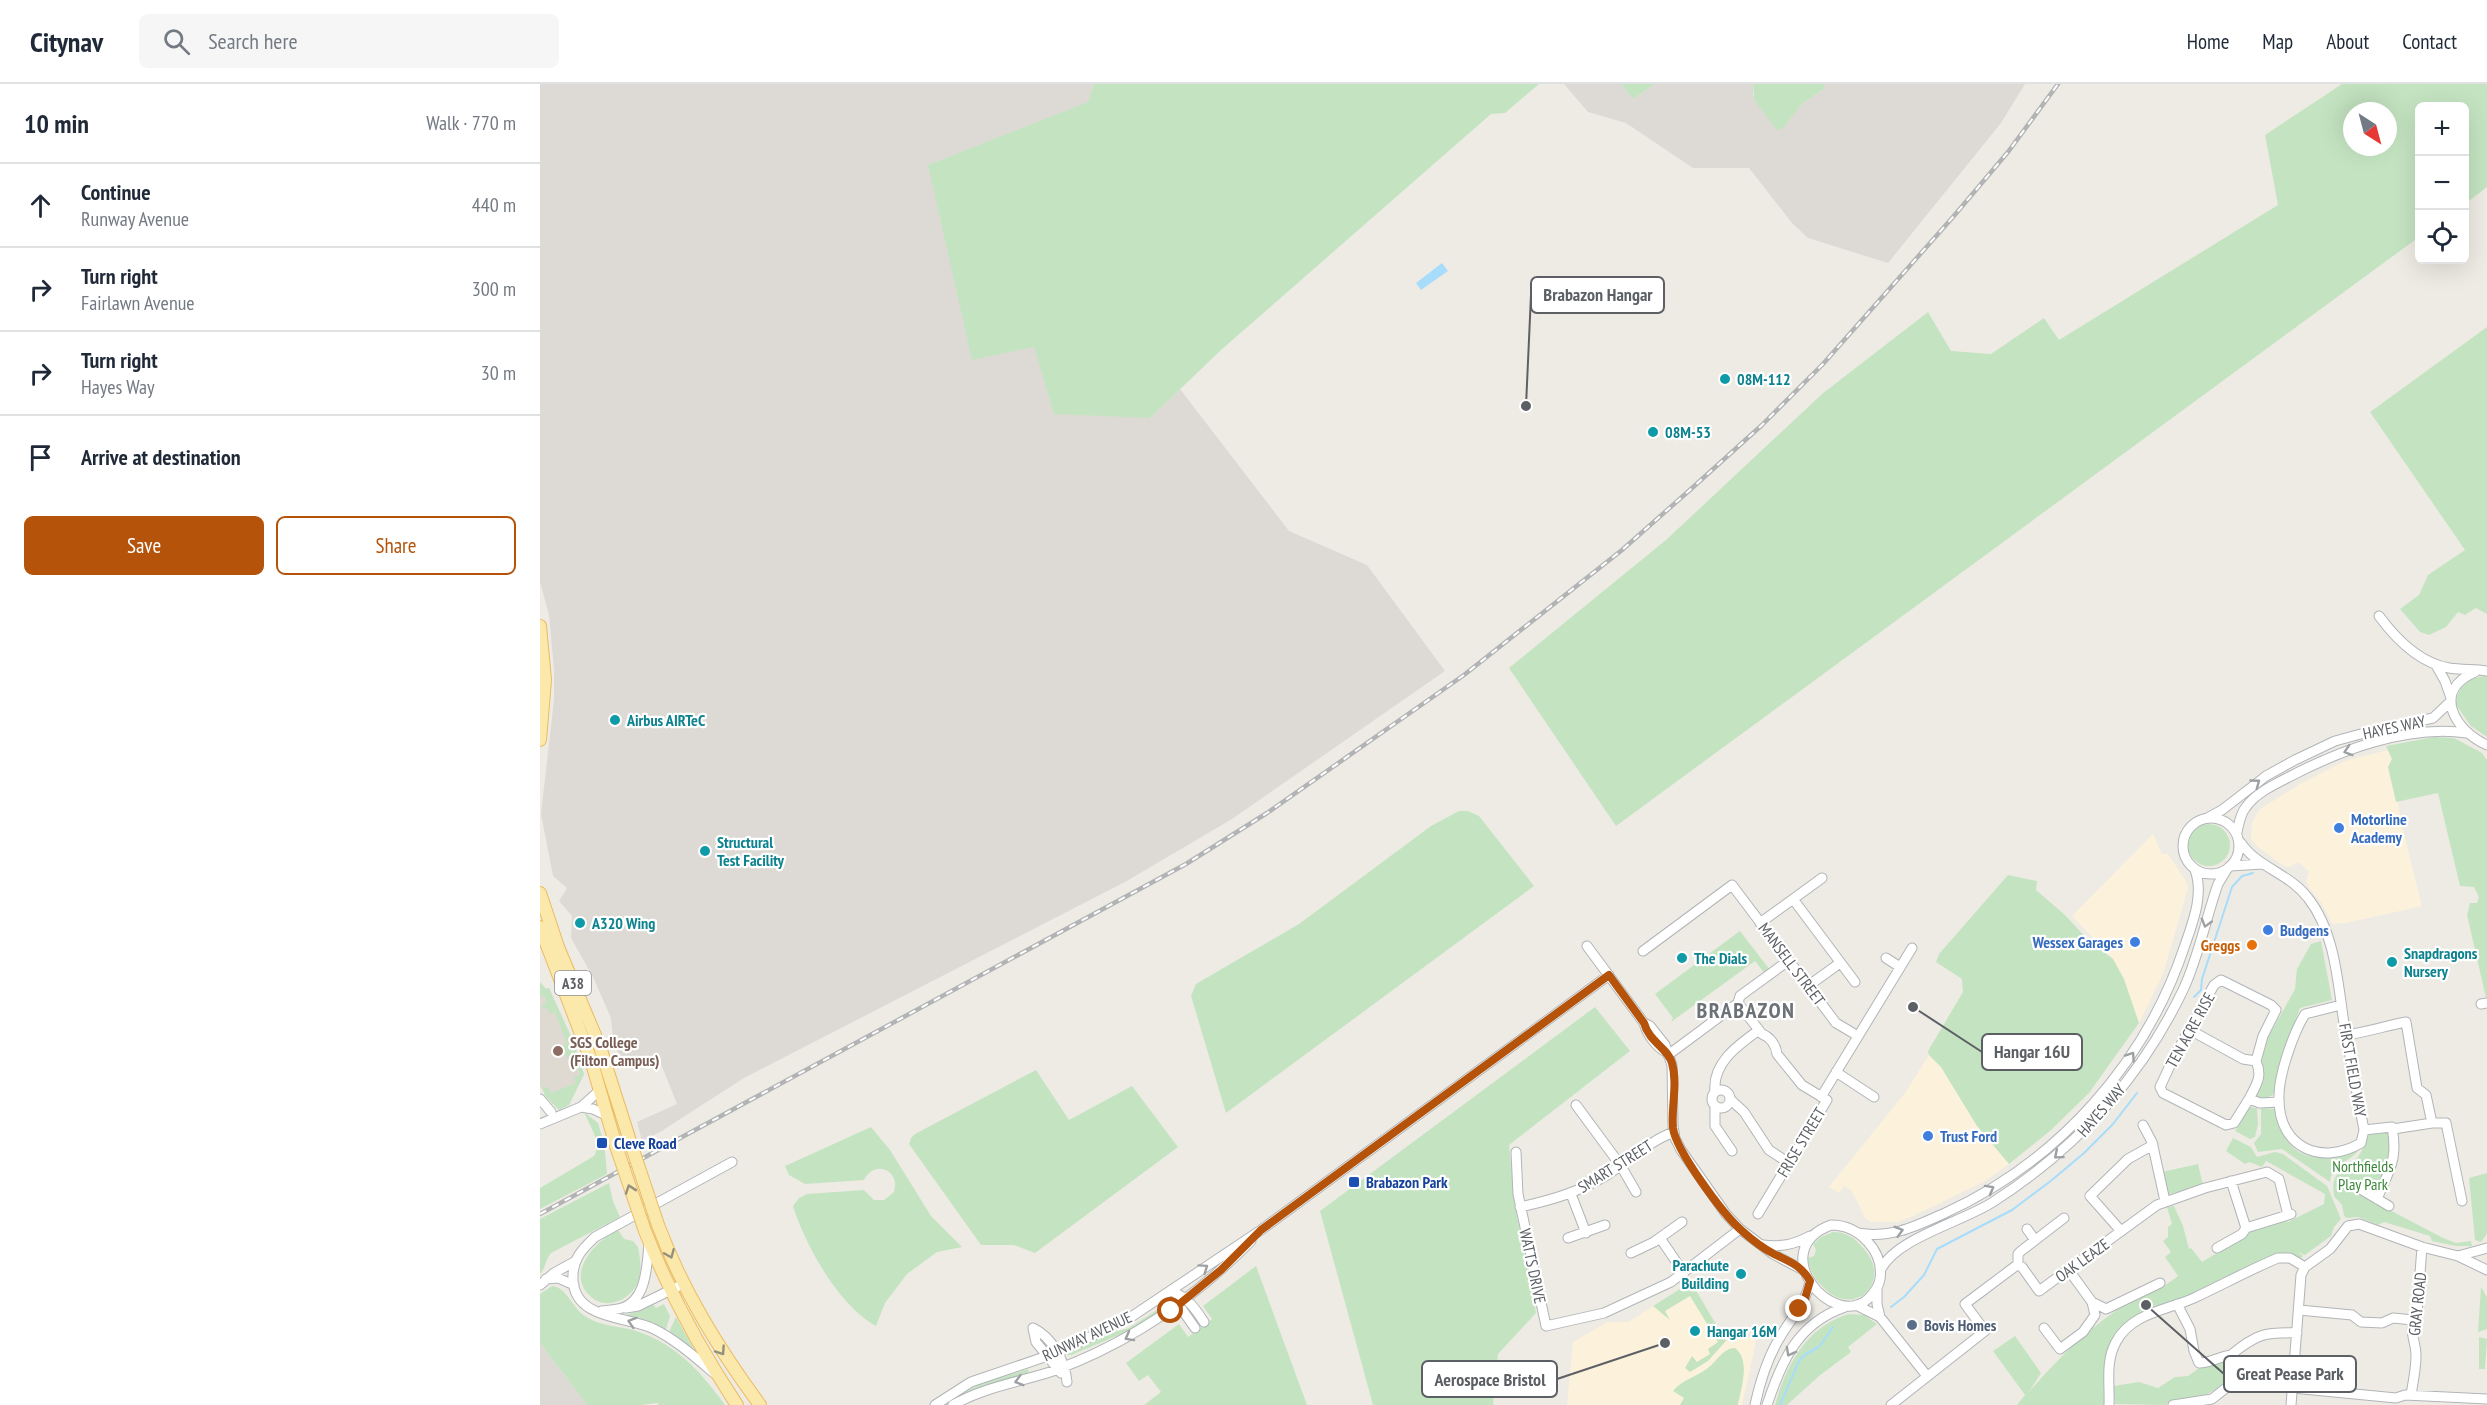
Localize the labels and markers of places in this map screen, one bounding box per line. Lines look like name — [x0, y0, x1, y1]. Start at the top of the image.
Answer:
callout: Brabazon Hangar — [1531, 277, 1664, 313]
place label: 08M-112 — [1737, 369, 1791, 389]
marker: 08M-112 — [1718, 372, 1732, 386]
place label: 08M-53 — [1665, 422, 1711, 442]
marker: 08M-53 — [1646, 425, 1660, 439]
place label: Airbus AIRTeC — [626, 710, 706, 730]
marker: Airbus AIRTeC — [608, 713, 622, 727]
place label: Motorline Academy — [2350, 809, 2407, 847]
marker: Motorline Academy — [2332, 821, 2346, 835]
place label: Structural Test Facility — [717, 832, 785, 870]
marker: Structural Test Facility — [698, 844, 712, 858]
place label: A320 Wing — [591, 913, 655, 933]
marker: A320 Wing — [573, 916, 587, 930]
place label: Budgens — [2280, 920, 2329, 940]
marker: Budgens — [2261, 923, 2275, 937]
place label: Wessex Garages — [2031, 932, 2123, 952]
marker: Wessex Garages — [2128, 935, 2142, 949]
place label: Greggs — [2201, 935, 2240, 955]
marker: Greggs — [2245, 938, 2259, 952]
place label: Snapdragons Nursery — [2404, 943, 2478, 981]
place label: The Dials — [1694, 948, 1748, 968]
marker: The Dials — [1675, 951, 1689, 965]
marker: Snapdragons Nursery — [2385, 955, 2399, 969]
place label: SGS College (Filton Campus) — [570, 1032, 659, 1070]
callout: Hangar 16U — [1982, 1034, 2082, 1070]
marker: SGS College (Filton Campus) — [551, 1044, 565, 1058]
place label: Trust Ford — [1940, 1126, 1997, 1146]
marker: Trust Ford — [1921, 1129, 1935, 1143]
place label: Cleve Road — [614, 1133, 677, 1153]
marker: Cleve Road — [595, 1136, 609, 1150]
place label: Brabazon Park — [1366, 1172, 1448, 1192]
marker: Brabazon Park — [1347, 1175, 1361, 1189]
place label: Parachute Building — [1672, 1255, 1729, 1293]
marker: Parachute Building — [1734, 1267, 1748, 1281]
place label: Bovis Homes — [1924, 1315, 1997, 1335]
marker: Bovis Homes — [1905, 1318, 1919, 1332]
place label: Hangar 16M — [1707, 1321, 1777, 1341]
marker: Hangar 16M — [1688, 1324, 1702, 1338]
callout: Great Pease Park — [2224, 1356, 2356, 1392]
callout: Aerospace Bristol — [1422, 1361, 1557, 1397]

